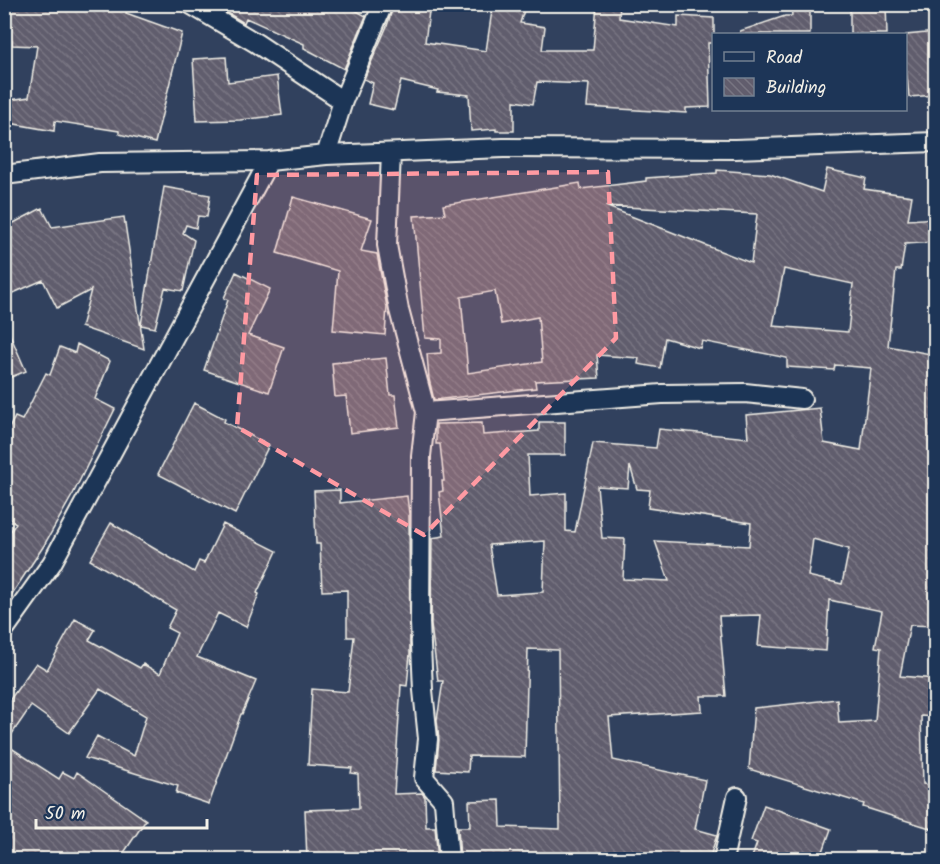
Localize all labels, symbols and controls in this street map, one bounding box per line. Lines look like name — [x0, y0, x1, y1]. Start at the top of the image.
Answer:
legend — [712, 33, 907, 111]
text: Road — [766, 44, 803, 73]
text: Building — [766, 74, 826, 103]
scale bar — [36, 792, 207, 830]
text: 50 m — [45, 800, 85, 829]

